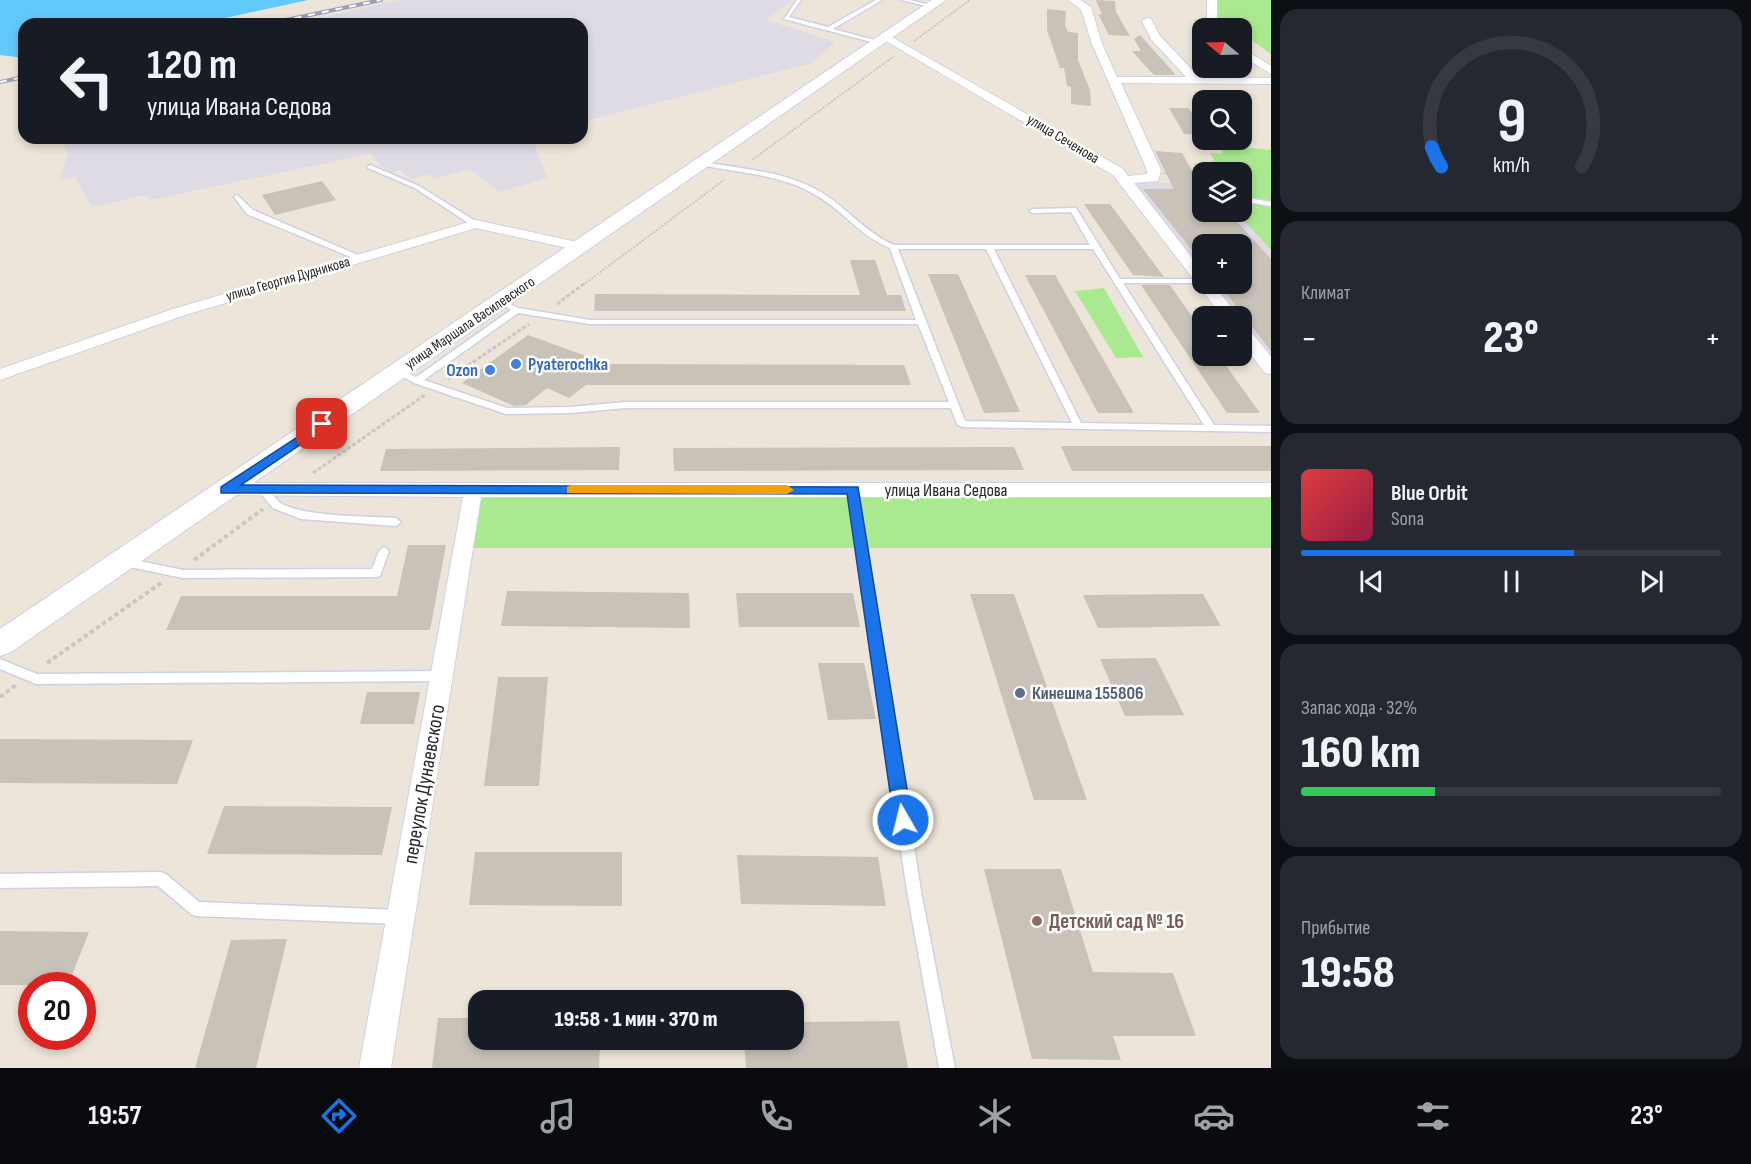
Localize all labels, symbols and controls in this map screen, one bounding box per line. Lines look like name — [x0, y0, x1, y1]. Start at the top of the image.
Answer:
north arrow — [1192, 18, 1252, 78]
map controls — [1192, 18, 1252, 366]
text: 120 m — [147, 40, 237, 91]
icon: left — [48, 42, 126, 120]
text: 9 — [1496, 86, 1526, 161]
button: search — [1192, 90, 1252, 150]
text: улица Ивана Седова — [147, 91, 332, 123]
street label: улица Сеченова — [1023, 110, 1103, 168]
text: km/h — [1492, 154, 1530, 179]
button: layers — [1192, 162, 1252, 222]
button: + — [1192, 234, 1252, 294]
street label: улица Георгия Дудникова — [224, 252, 352, 306]
street label: улица Маршала Василевского — [401, 272, 539, 374]
text: Климат — [1301, 281, 1351, 305]
button: − — [1192, 306, 1252, 366]
text: 23° — [1483, 311, 1539, 366]
text: − — [1301, 319, 1317, 359]
text: + — [1705, 319, 1721, 359]
place label: Pyaterochka — [528, 354, 608, 375]
marker: Pyaterochka — [509, 357, 523, 371]
place label: Ozon — [446, 360, 478, 381]
marker: Ozon — [483, 363, 497, 377]
pin — [296, 398, 347, 449]
icon: arrive — [305, 407, 338, 440]
street label: улица Ивана Седова — [884, 480, 1008, 501]
text: Blue Orbit — [1391, 480, 1468, 507]
text: Sona — [1391, 507, 1424, 531]
icon: previous — [1355, 565, 1388, 598]
icon: pause — [1495, 565, 1528, 598]
icon: next — [1635, 565, 1668, 598]
place label: Кинешма 155806 — [1032, 683, 1144, 704]
marker: Кинешма 155806 — [1013, 686, 1027, 700]
text: Запас хода · 32% — [1301, 696, 1417, 720]
street label: переулок Дунаевского — [398, 702, 450, 866]
text: 160 km — [1301, 726, 1420, 781]
position arrow — [871, 788, 935, 852]
place label: Детский сад № 16 — [1049, 909, 1184, 934]
marker: Детский сад № 16 — [1030, 914, 1044, 928]
text: Прибытие — [1301, 916, 1370, 940]
text: 19:58 — [1301, 946, 1395, 1001]
speed limit sign: 20 — [18, 972, 96, 1050]
text: 19:58 · 1 мин · 370 m — [554, 1006, 718, 1033]
icon: directions — [318, 1095, 360, 1137]
icon: music — [537, 1095, 579, 1137]
icon: phone — [755, 1095, 797, 1137]
icon: climate — [974, 1095, 1016, 1137]
icon: car — [1193, 1095, 1235, 1137]
icon: filters — [1412, 1095, 1454, 1137]
text: 19:57 — [88, 1100, 141, 1132]
text: 23° — [1630, 1100, 1663, 1132]

